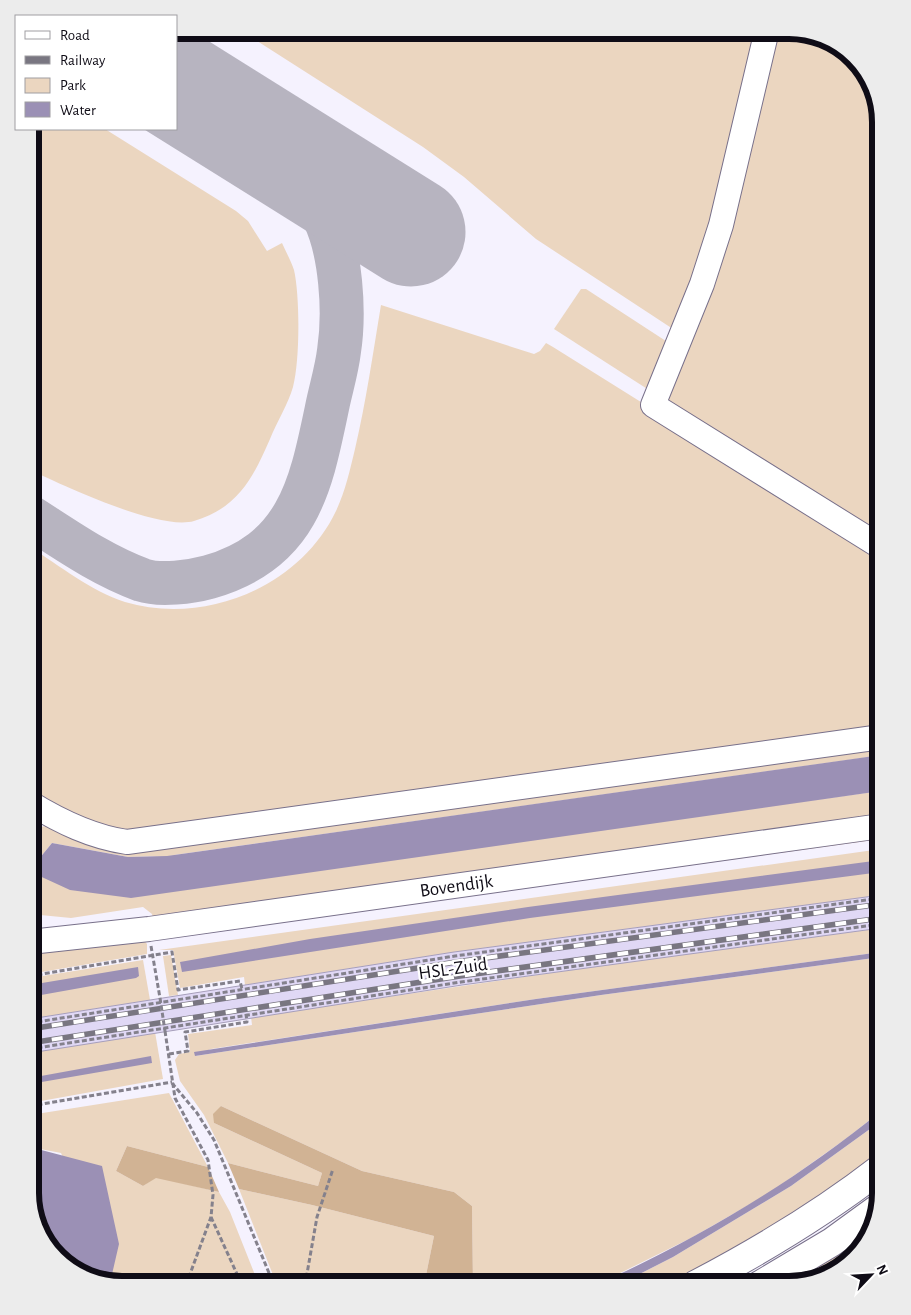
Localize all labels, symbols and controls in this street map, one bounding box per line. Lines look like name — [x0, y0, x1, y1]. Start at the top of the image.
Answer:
legend — [15, 15, 178, 130]
text: Road — [60, 28, 90, 43]
text: Railway — [60, 53, 106, 68]
text: Park — [60, 78, 86, 93]
text: Water — [60, 103, 96, 118]
street label: Bovendijk — [418, 871, 494, 900]
street label: HSL-Zuid — [417, 955, 489, 983]
north arrow — [846, 1250, 896, 1300]
text: N — [873, 1263, 890, 1277]

